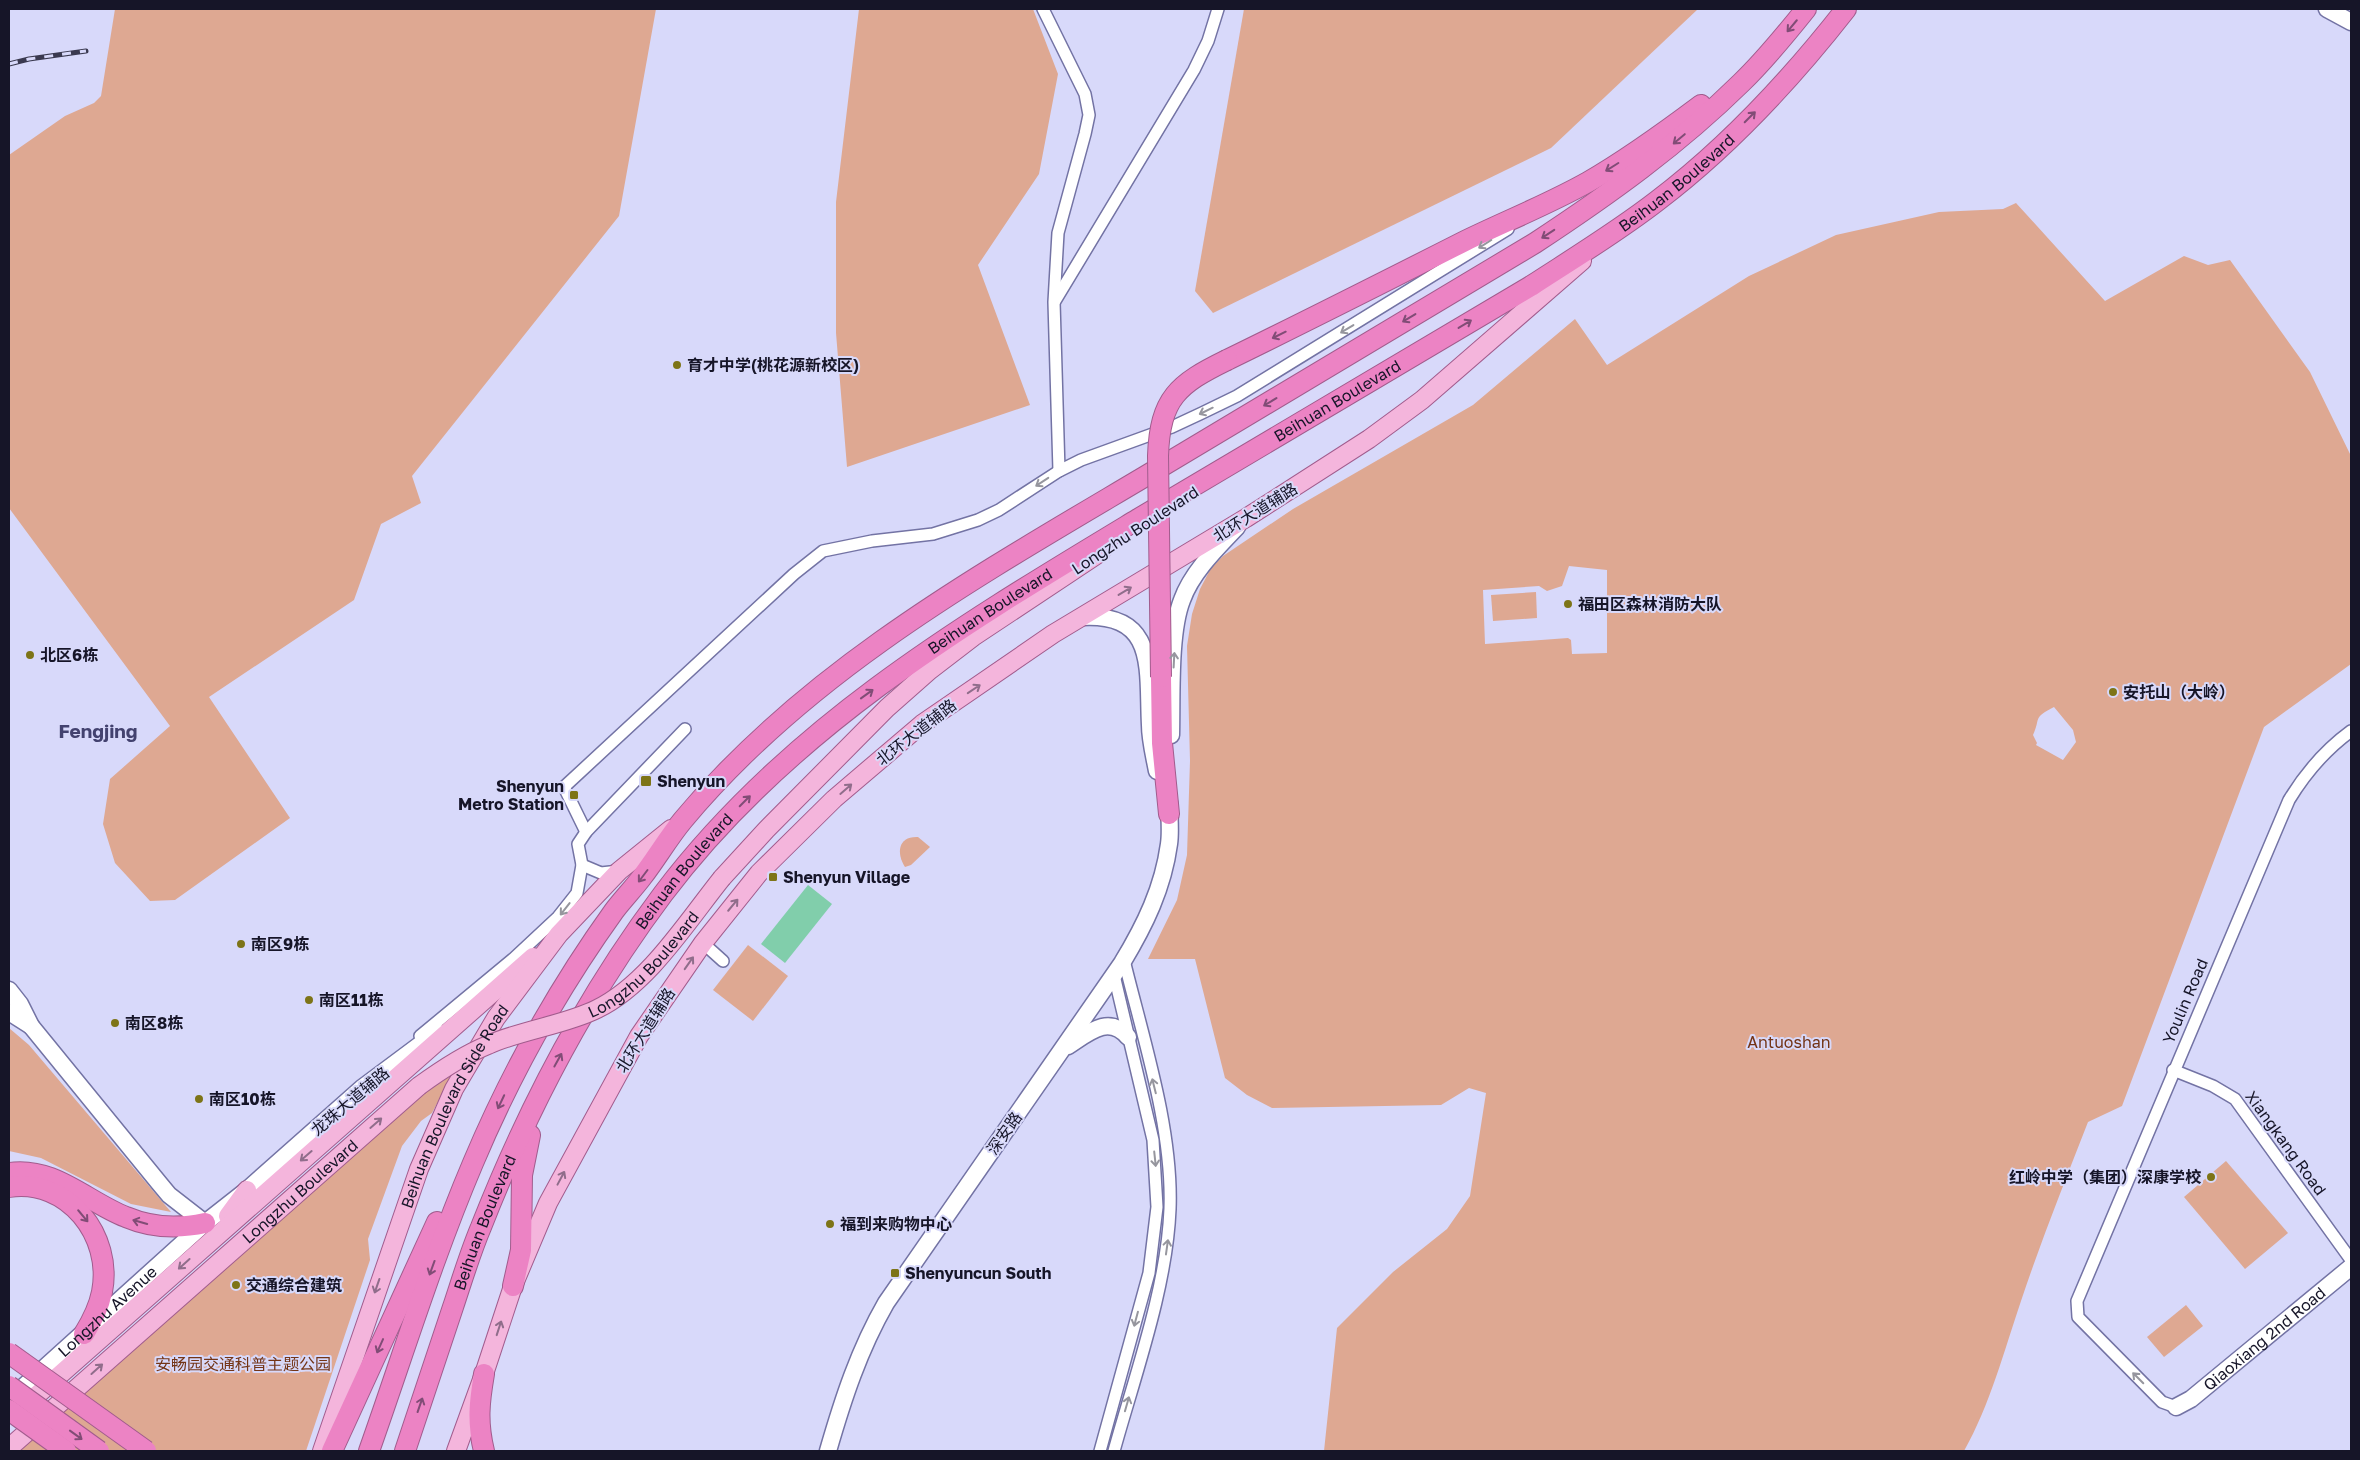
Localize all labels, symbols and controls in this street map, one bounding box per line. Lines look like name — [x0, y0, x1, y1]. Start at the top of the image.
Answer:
one-way arrow — [1786, 20, 1797, 33]
one-way arrow — [1744, 111, 1757, 123]
street label: Beihuan Boulevard — [1615, 129, 1739, 236]
one-way arrow — [1673, 133, 1686, 145]
one-way arrow — [1605, 163, 1619, 173]
one-way arrow — [1541, 229, 1555, 239]
one-way arrow — [1479, 240, 1493, 250]
one-way arrow — [1402, 314, 1416, 324]
one-way arrow — [1458, 319, 1472, 329]
one-way arrow — [1340, 324, 1354, 334]
one-way arrow — [1272, 330, 1287, 340]
place label: 育才中学(桃花源新校区) — [687, 355, 859, 375]
street label: Beihuan Boulevard — [1270, 355, 1404, 446]
marker: 育才中学(桃花源新校区) — [671, 359, 683, 371]
one-way arrow — [1263, 397, 1277, 407]
one-way arrow — [1199, 406, 1214, 416]
one-way arrow — [1035, 477, 1049, 487]
street label: 北环大道辅路 — [1209, 478, 1301, 546]
street label: Longzhu Boulevard — [1068, 482, 1202, 578]
street label: Beihuan Boulevard — [924, 564, 1056, 658]
one-way arrow — [1117, 586, 1131, 596]
place label: 福田区森林消防大队 — [1578, 594, 1722, 614]
marker: 福田区森林消防大队 — [1562, 598, 1574, 610]
place label: 北区6栋 — [40, 645, 98, 665]
marker: 北区6栋 — [24, 649, 36, 661]
one-way arrow — [1169, 652, 1178, 668]
place label: 安托山（大岭） — [2123, 682, 2235, 702]
one-way arrow — [966, 683, 980, 693]
marker: 安托山（大岭） — [2107, 686, 2119, 698]
one-way arrow — [860, 689, 874, 699]
street label: 北环大道辅路 — [872, 695, 960, 769]
district label: Fengjing — [58, 719, 138, 742]
place label: Shenyun — [657, 771, 725, 791]
marker: Shenyun — [639, 774, 653, 788]
place label: Shenyun Metro Station — [458, 776, 564, 814]
one-way arrow — [839, 783, 852, 794]
marker: Shenyun Metro Station — [568, 789, 580, 801]
one-way arrow — [739, 795, 751, 807]
street label: Beihuan Boulevard — [631, 809, 737, 933]
place label: Shenyun Village — [783, 867, 910, 887]
one-way arrow — [637, 869, 648, 882]
marker: Shenyun Village — [767, 871, 779, 883]
one-way arrow — [727, 899, 738, 912]
one-way arrow — [559, 902, 570, 915]
street label: Longzhu Boulevard — [585, 907, 703, 1022]
place label: 南区9栋 — [251, 934, 309, 954]
marker: 南区9栋 — [235, 938, 247, 950]
street label: Youlin Road — [2158, 955, 2212, 1047]
one-way arrow — [683, 957, 694, 970]
street label: 北环大道辅路 — [611, 984, 679, 1076]
place label: 南区11栋 — [319, 990, 383, 1010]
marker: 南区11栋 — [303, 994, 315, 1006]
street label: Beihuan Boulevard Side Road — [396, 1000, 513, 1211]
place label: 南区8栋 — [125, 1013, 183, 1033]
marker: 南区8栋 — [109, 1017, 121, 1029]
park label: Antuoshan — [1747, 1032, 1831, 1052]
one-way arrow — [554, 1053, 564, 1067]
street label: 龙珠大道辅路 — [307, 1062, 393, 1140]
one-way arrow — [1149, 1079, 1158, 1095]
street label: Xiangkang Road — [2241, 1087, 2331, 1199]
place label: 南区10栋 — [209, 1089, 276, 1109]
marker: 南区10栋 — [193, 1093, 205, 1105]
one-way arrow — [496, 1094, 506, 1109]
street label: 深安路 — [982, 1108, 1026, 1158]
one-way arrow — [370, 1117, 383, 1128]
street label: Longzhu Boulevard — [238, 1135, 362, 1247]
one-way arrow — [299, 1150, 312, 1162]
street label: Beihuan Boulevard — [449, 1151, 520, 1293]
one-way arrow — [1150, 1151, 1160, 1167]
place label: 红岭中学（集团）深康学校 — [2009, 1167, 2202, 1187]
one-way arrow — [557, 1171, 566, 1186]
marker: 红岭中学（集团）深康学校 — [2205, 1171, 2217, 1183]
one-way arrow — [77, 1209, 88, 1222]
place label: 福到来购物中心 — [840, 1214, 952, 1234]
one-way arrow — [133, 1216, 149, 1226]
marker: 福到来购物中心 — [824, 1218, 836, 1230]
one-way arrow — [1162, 1239, 1172, 1255]
one-way arrow — [178, 1258, 191, 1270]
one-way arrow — [427, 1260, 436, 1275]
street label: Longzhu Avenue — [54, 1261, 161, 1361]
place label: Shenyuncun South — [905, 1263, 1051, 1283]
marker: Shenyuncun South — [889, 1267, 901, 1279]
place label: 交通综合建筑 — [246, 1275, 342, 1295]
one-way arrow — [372, 1277, 382, 1293]
marker: 交通综合建筑 — [230, 1279, 242, 1291]
street label: Qiaoxiang 2nd Road — [2199, 1282, 2329, 1395]
one-way arrow — [1131, 1311, 1141, 1327]
one-way arrow — [495, 1320, 505, 1336]
one-way arrow — [374, 1338, 384, 1353]
park label: 安畅园交通科普主题公园 — [155, 1354, 331, 1374]
one-way arrow — [91, 1364, 104, 1375]
one-way arrow — [2132, 1372, 2144, 1384]
one-way arrow — [416, 1397, 426, 1413]
one-way arrow — [1122, 1397, 1132, 1413]
one-way arrow — [69, 1430, 83, 1440]

